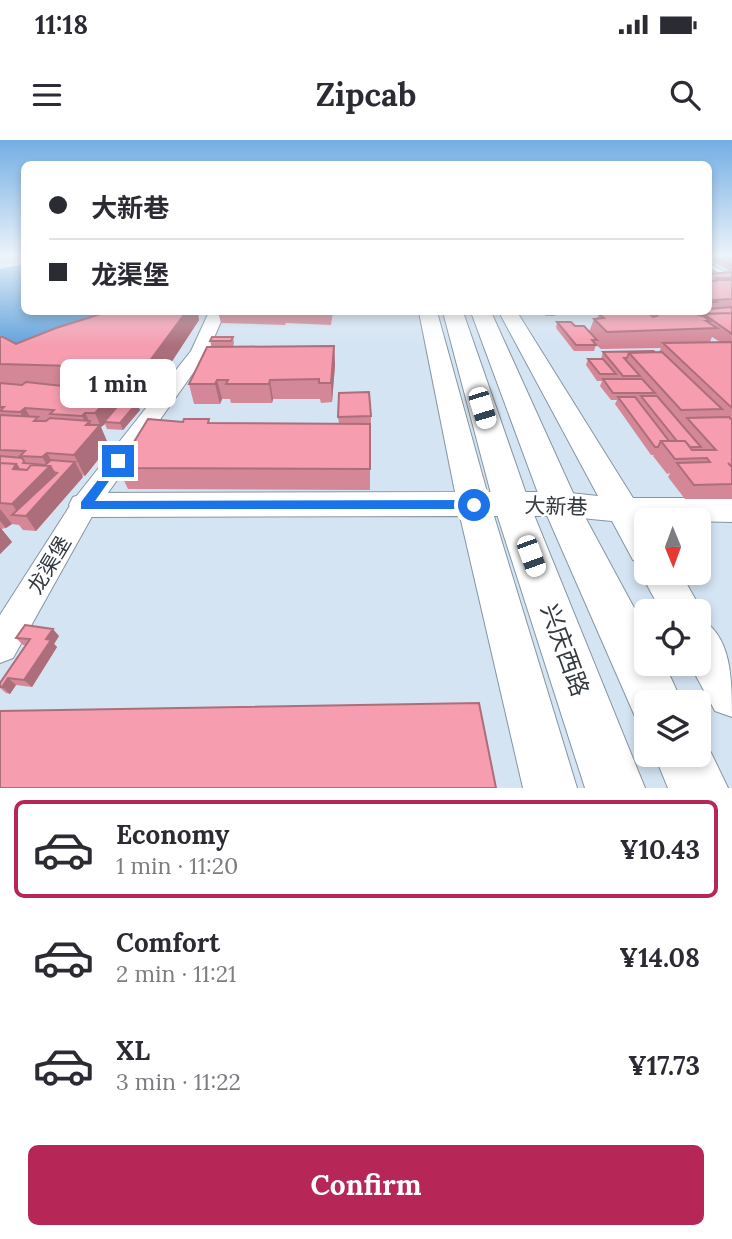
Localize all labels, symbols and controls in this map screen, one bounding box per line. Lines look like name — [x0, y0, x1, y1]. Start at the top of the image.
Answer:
text: 11:18 — [35, 8, 88, 41]
text: Zipcab — [316, 74, 416, 115]
icon: menu — [28, 76, 66, 114]
icon: search — [666, 76, 704, 114]
text: 大新巷 — [91, 191, 169, 224]
text: 龙渠堡 — [91, 258, 169, 291]
callout: 1 min — [60, 359, 176, 408]
text: 1 min — [89, 369, 147, 398]
car — [466, 385, 499, 431]
route end — [102, 445, 134, 477]
route start — [458, 489, 490, 521]
street label: 大新巷 — [524, 491, 588, 521]
north arrow — [634, 508, 710, 584]
map controls — [634, 508, 711, 767]
street label: 龙渠堡 — [21, 531, 77, 599]
car — [514, 533, 549, 579]
button: locate — [634, 599, 711, 676]
street label: 兴庆西路 — [534, 600, 596, 700]
button: layers — [634, 690, 711, 767]
icon: car — [32, 818, 95, 881]
text: Economy — [116, 818, 229, 851]
text: ¥10.43 — [620, 833, 700, 866]
text: 1 min · 11:20 — [116, 851, 238, 880]
icon: car — [32, 926, 95, 989]
text: Comfort — [116, 926, 220, 959]
text: ¥14.08 — [619, 941, 700, 974]
text: 2 min · 11:21 — [116, 959, 236, 988]
icon: car — [32, 1034, 95, 1097]
text: XL — [116, 1034, 150, 1067]
text: ¥17.73 — [628, 1049, 700, 1082]
text: 3 min · 11:22 — [116, 1067, 241, 1096]
button: Confirm — [28, 1145, 704, 1225]

